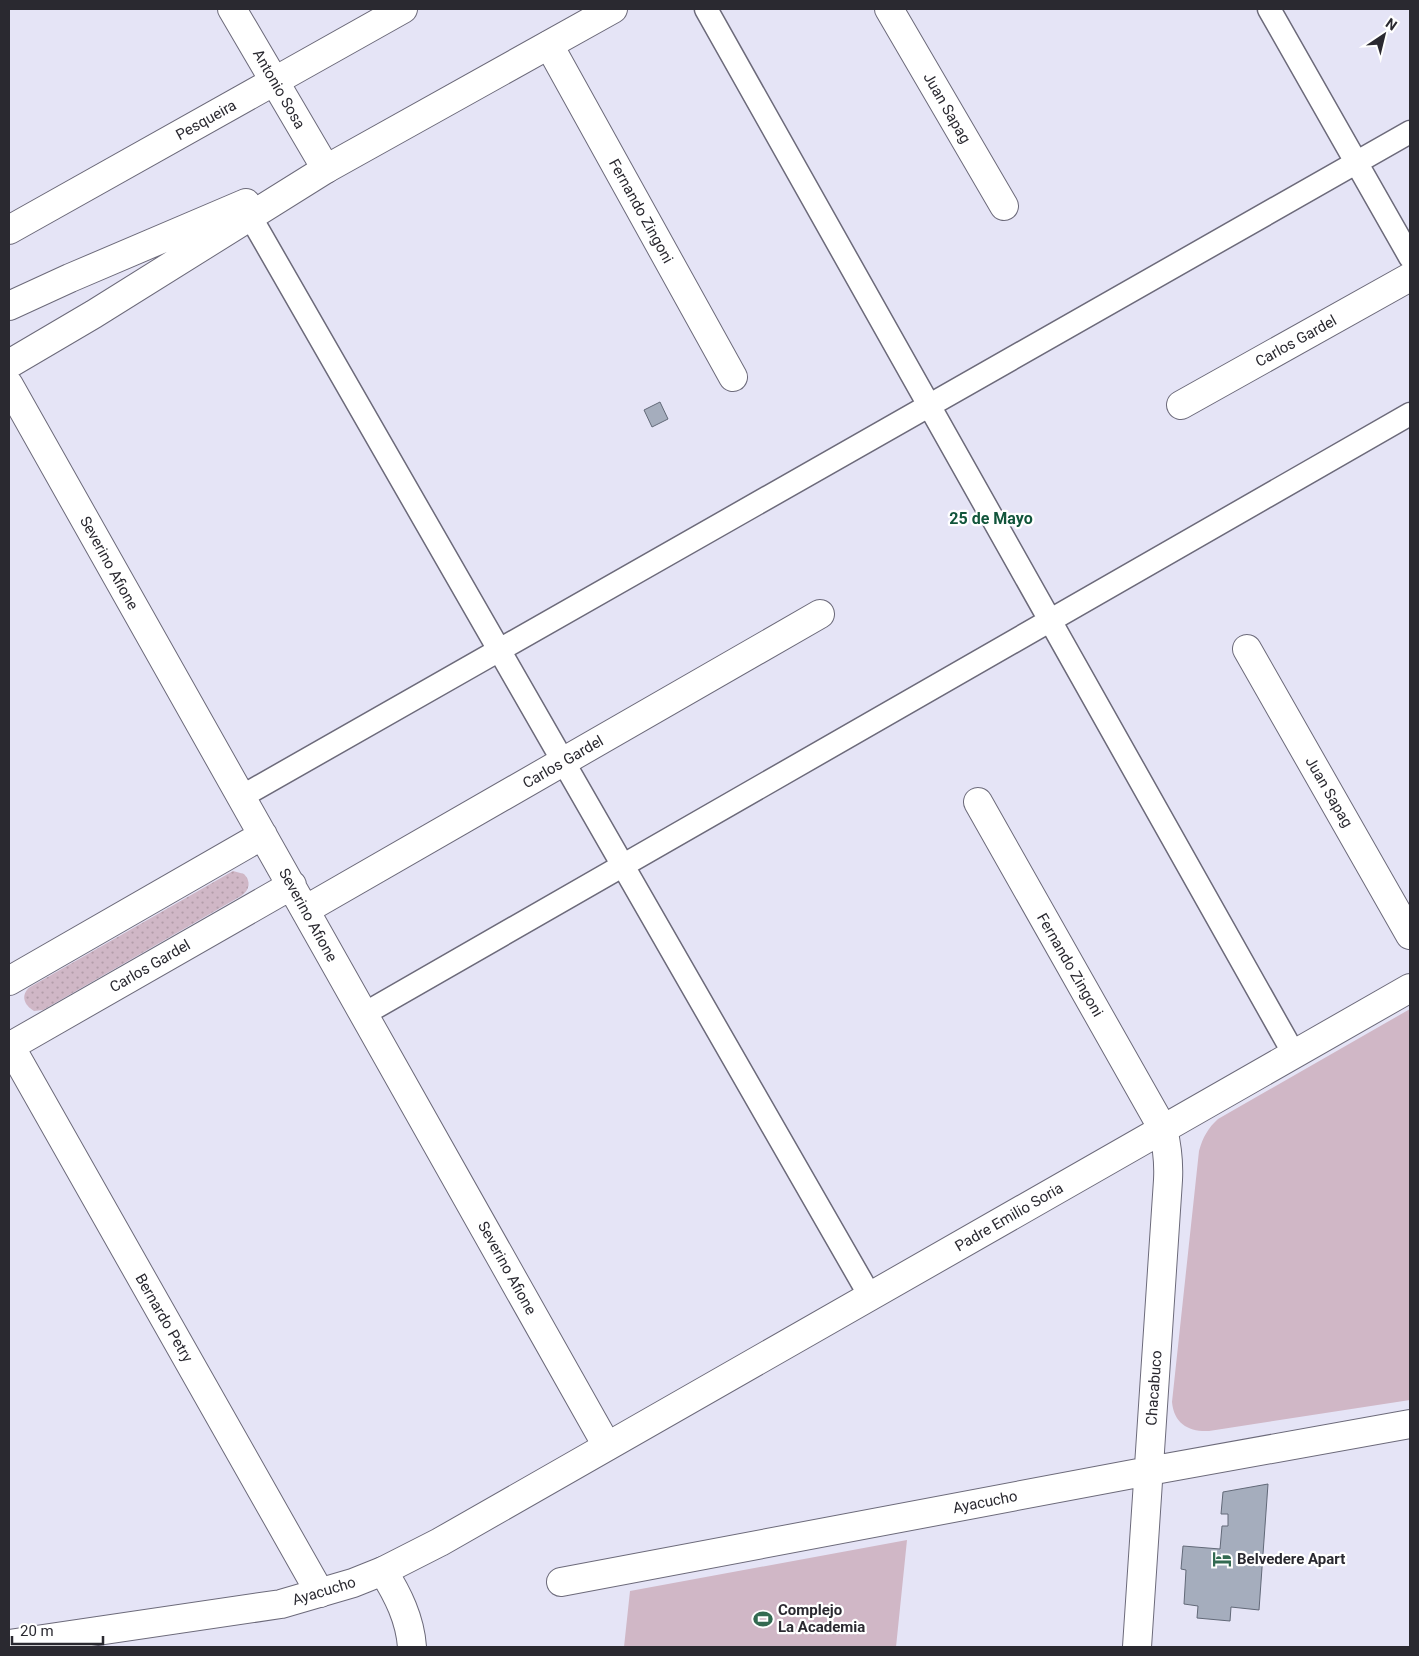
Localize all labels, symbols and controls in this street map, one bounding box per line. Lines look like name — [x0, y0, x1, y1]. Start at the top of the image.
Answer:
north arrow — [1359, 10, 1409, 60]
text: N — [1383, 15, 1400, 34]
street label: Antonio Sosa — [249, 46, 309, 132]
street label: Juan Sapag — [920, 69, 974, 147]
street label: Pesqueira — [173, 96, 239, 144]
street label: Fernando Zingoni — [605, 156, 677, 266]
street label: Carlos Gardel — [1252, 311, 1340, 371]
district label: 25 de Mayo — [949, 509, 1033, 528]
street label: Severino Afione — [76, 513, 142, 613]
street label: Carlos Gardel — [520, 732, 606, 792]
street label: Juan Sapag — [1302, 753, 1356, 831]
street label: Severino Afione — [275, 865, 341, 965]
street label: Fernando Zingoni — [1033, 910, 1107, 1020]
street label: Carlos Gardel — [107, 936, 193, 996]
street label: Padre Emilio Soria — [952, 1179, 1066, 1255]
street label: Severino Afione — [474, 1218, 540, 1318]
street label: Bernardo Petry — [131, 1271, 197, 1365]
street label: Chacabuco — [1142, 1350, 1166, 1426]
street label: Ayacucho — [951, 1487, 1019, 1517]
hotel icon: Belvedere Apart — [1211, 1548, 1233, 1570]
place label: Belvedere Apart — [1237, 1550, 1345, 1568]
street label: Ayacucho — [290, 1573, 358, 1609]
place label: Complejo La Academia — [778, 1601, 865, 1636]
sports icon: Complejo La Academia — [752, 1608, 774, 1630]
scale bar — [12, 1614, 104, 1646]
text: 20 m — [20, 1622, 54, 1640]

